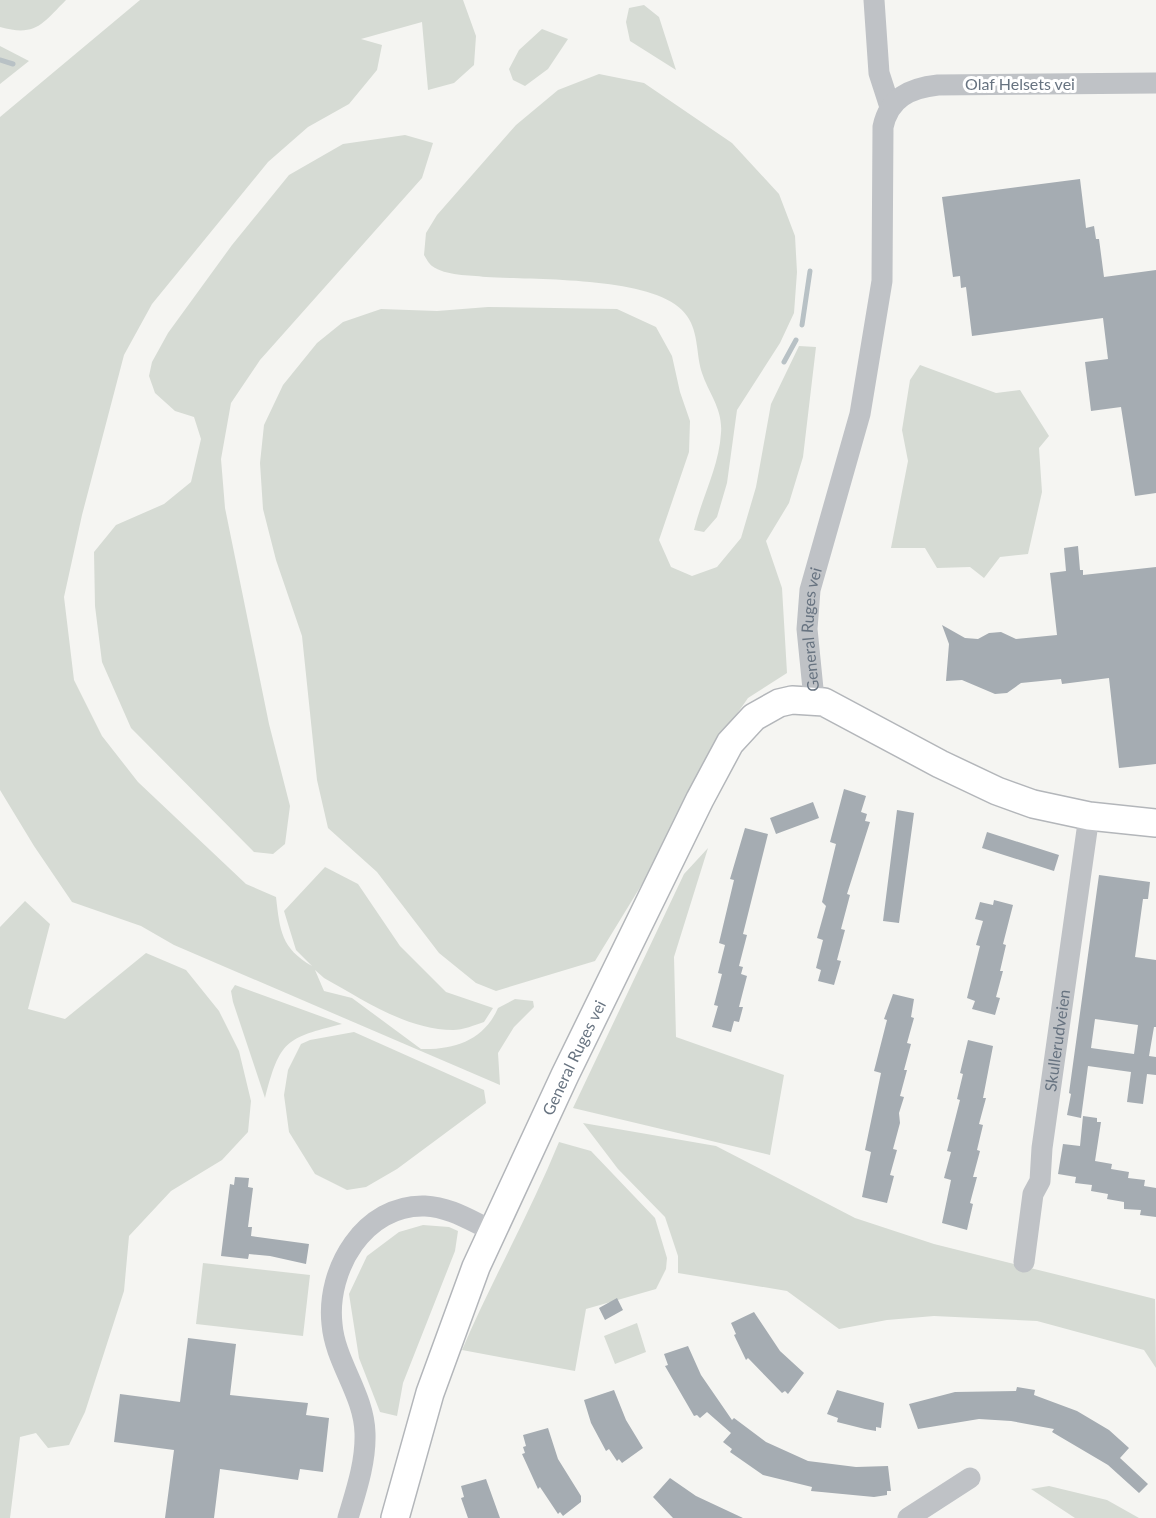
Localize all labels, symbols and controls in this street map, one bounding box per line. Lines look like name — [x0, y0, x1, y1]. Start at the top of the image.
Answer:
street label: Olaf Helsets vei — [965, 74, 1075, 93]
street label: General Ruges vei — [797, 565, 825, 693]
street label: Skullerudveien — [1040, 988, 1073, 1093]
street label: General Ruges vei — [538, 997, 609, 1118]

